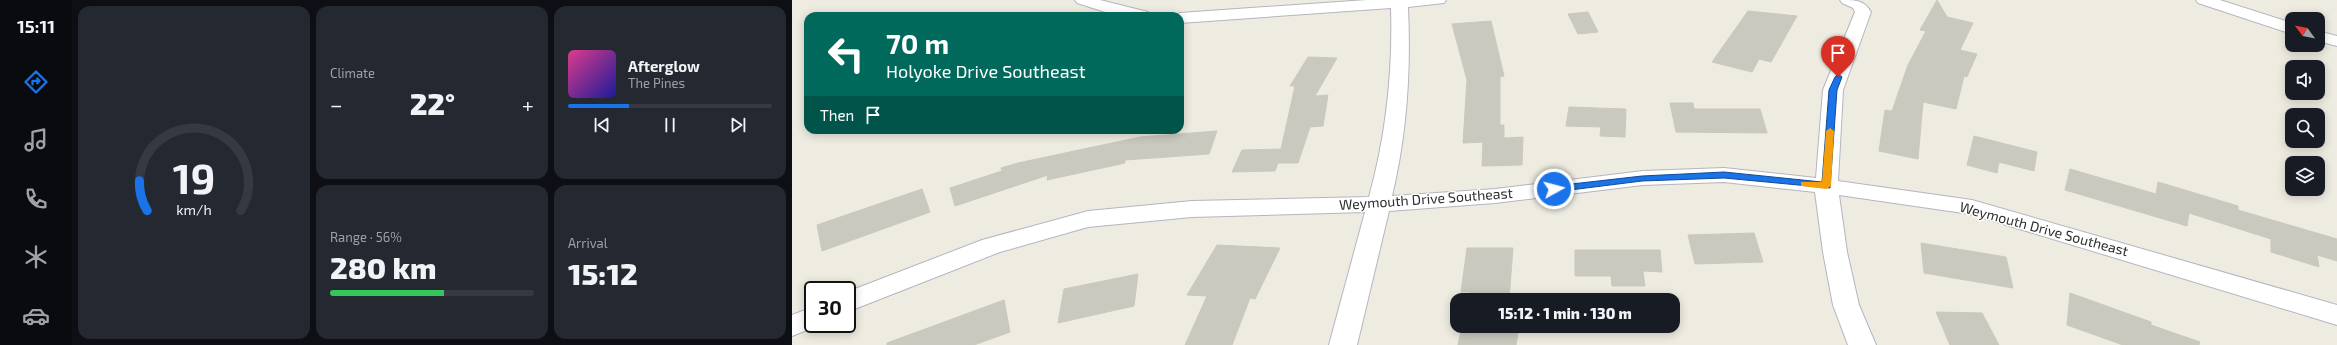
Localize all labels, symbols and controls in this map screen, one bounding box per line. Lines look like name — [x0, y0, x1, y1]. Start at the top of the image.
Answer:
north arrow — [2285, 12, 2325, 52]
map controls — [2285, 12, 2325, 196]
text: 15:11 — [17, 15, 55, 37]
text: 70 m — [886, 26, 949, 60]
icon: left — [820, 28, 872, 80]
pin — [1821, 36, 1855, 77]
icon: arrive — [1827, 42, 1849, 64]
text: Afterglow — [628, 57, 700, 75]
text: Holyoke Drive Southeast — [886, 60, 1086, 82]
button: sound — [2285, 60, 2325, 100]
text: Climate — [330, 65, 375, 81]
icon: directions — [22, 68, 50, 96]
text: The Pines — [628, 75, 685, 91]
text: 22° — [410, 85, 455, 121]
text: − — [330, 91, 343, 117]
text: + — [522, 91, 534, 117]
icon: arrive — [862, 104, 884, 126]
text: Then — [820, 106, 854, 124]
button: search — [2285, 108, 2325, 148]
icon: previous — [591, 114, 613, 136]
icon: pause — [659, 114, 681, 136]
icon: next — [727, 114, 749, 136]
icon: music — [22, 126, 50, 154]
text: 19 — [173, 151, 215, 201]
button: layers — [2285, 156, 2325, 196]
position arrow — [1533, 168, 1575, 210]
street label: Weymouth Drive Southeast — [1339, 184, 1513, 213]
icon: phone — [22, 185, 50, 213]
street label: Weymouth Drive Southeast — [1958, 198, 2130, 259]
text: km/h — [176, 200, 212, 217]
text: Range · 56% — [330, 229, 402, 245]
text: Arrival — [568, 235, 608, 251]
icon: climate — [22, 243, 50, 271]
text: 280 km — [330, 249, 437, 285]
text: 15:12 — [568, 255, 638, 291]
speed limit sign: 30 — [804, 281, 856, 333]
icon: car — [22, 302, 50, 330]
text: 15:12 · 1 min · 130 m — [1498, 304, 1632, 322]

